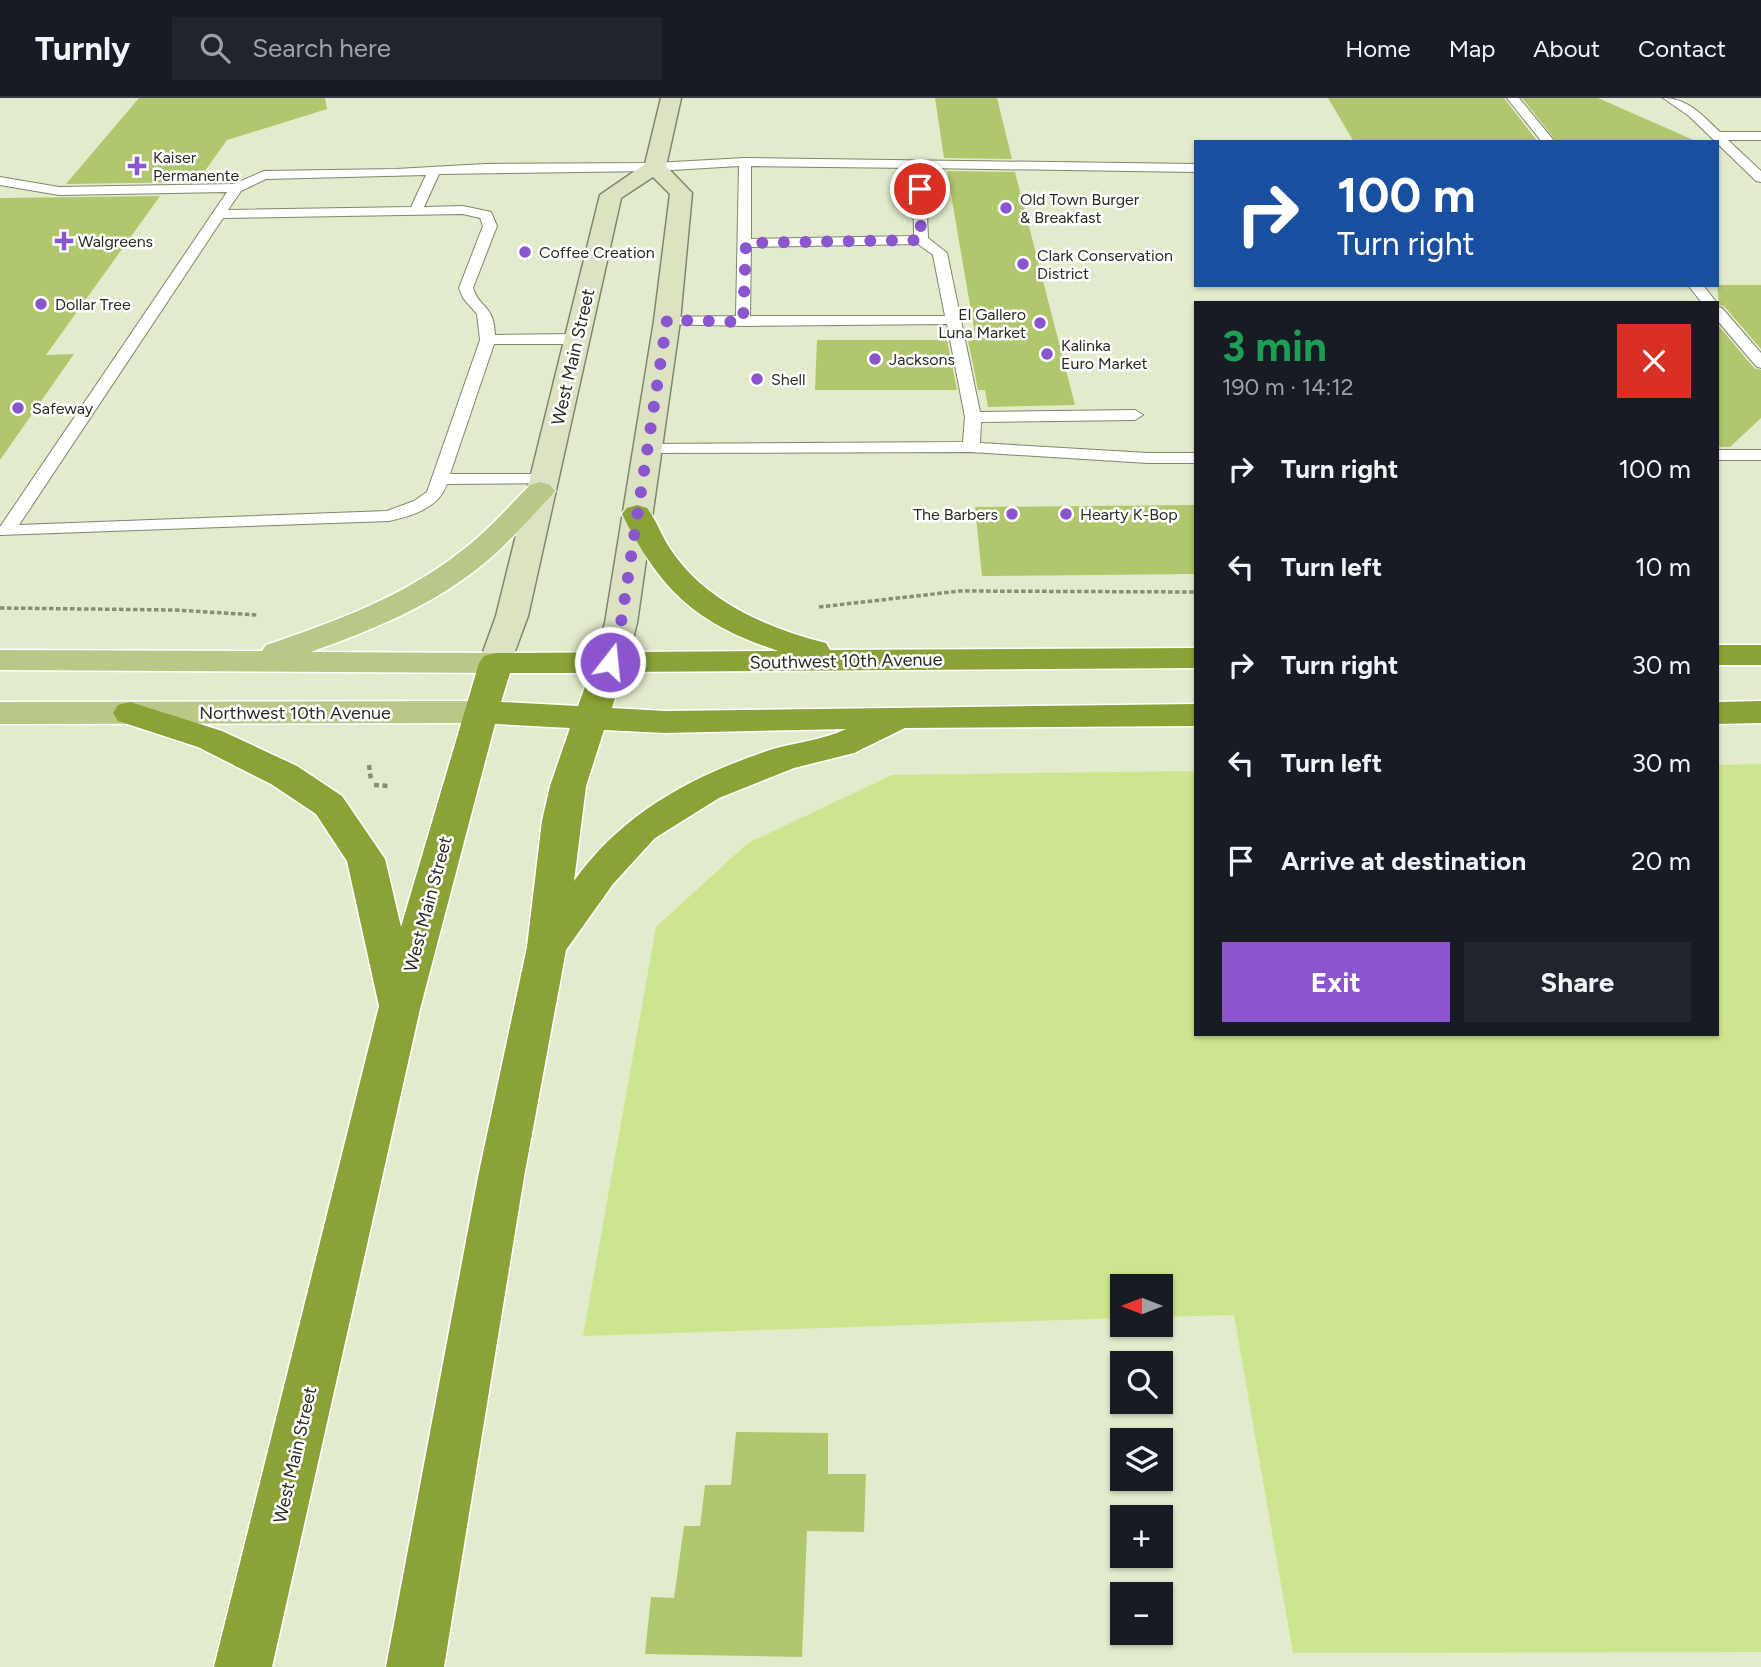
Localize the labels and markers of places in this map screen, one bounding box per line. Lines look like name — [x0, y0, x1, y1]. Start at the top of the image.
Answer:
place label: Kaiser Permanente — [153, 148, 240, 185]
marker: Kaiser Permanente — [127, 156, 147, 176]
pin — [890, 159, 950, 219]
place label: Old Town Burger & Breakfast — [1020, 190, 1140, 227]
marker: Old Town Burger & Breakfast — [998, 200, 1014, 216]
place label: Walgreens — [78, 232, 153, 251]
marker: Walgreens — [56, 233, 72, 249]
place label: Coffee Creation — [539, 243, 655, 262]
marker: Coffee Creation — [517, 244, 533, 260]
place label: Clark Conservation District — [1037, 246, 1173, 283]
marker: Clark Conservation District — [1015, 256, 1031, 272]
place label: Dollar Tree — [55, 295, 131, 314]
marker: Dollar Tree — [33, 296, 49, 312]
place label: El Gallero Luna Market — [938, 305, 1026, 342]
marker: El Gallero Luna Market — [1032, 315, 1048, 331]
place label: Kalinka Euro Market — [1061, 336, 1148, 373]
marker: Kalinka Euro Market — [1039, 346, 1055, 362]
place label: Jacksons — [889, 350, 955, 369]
marker: Jacksons — [867, 351, 883, 367]
place label: Shell — [771, 370, 806, 389]
marker: Shell — [749, 371, 765, 387]
place label: Safeway — [32, 399, 94, 418]
marker: Safeway — [10, 400, 26, 416]
place label: The Barbers — [913, 505, 998, 524]
place label: Hearty K-Bop — [1080, 505, 1178, 524]
marker: The Barbers — [1004, 506, 1020, 522]
marker: Hearty K-Bop — [1058, 506, 1074, 522]

